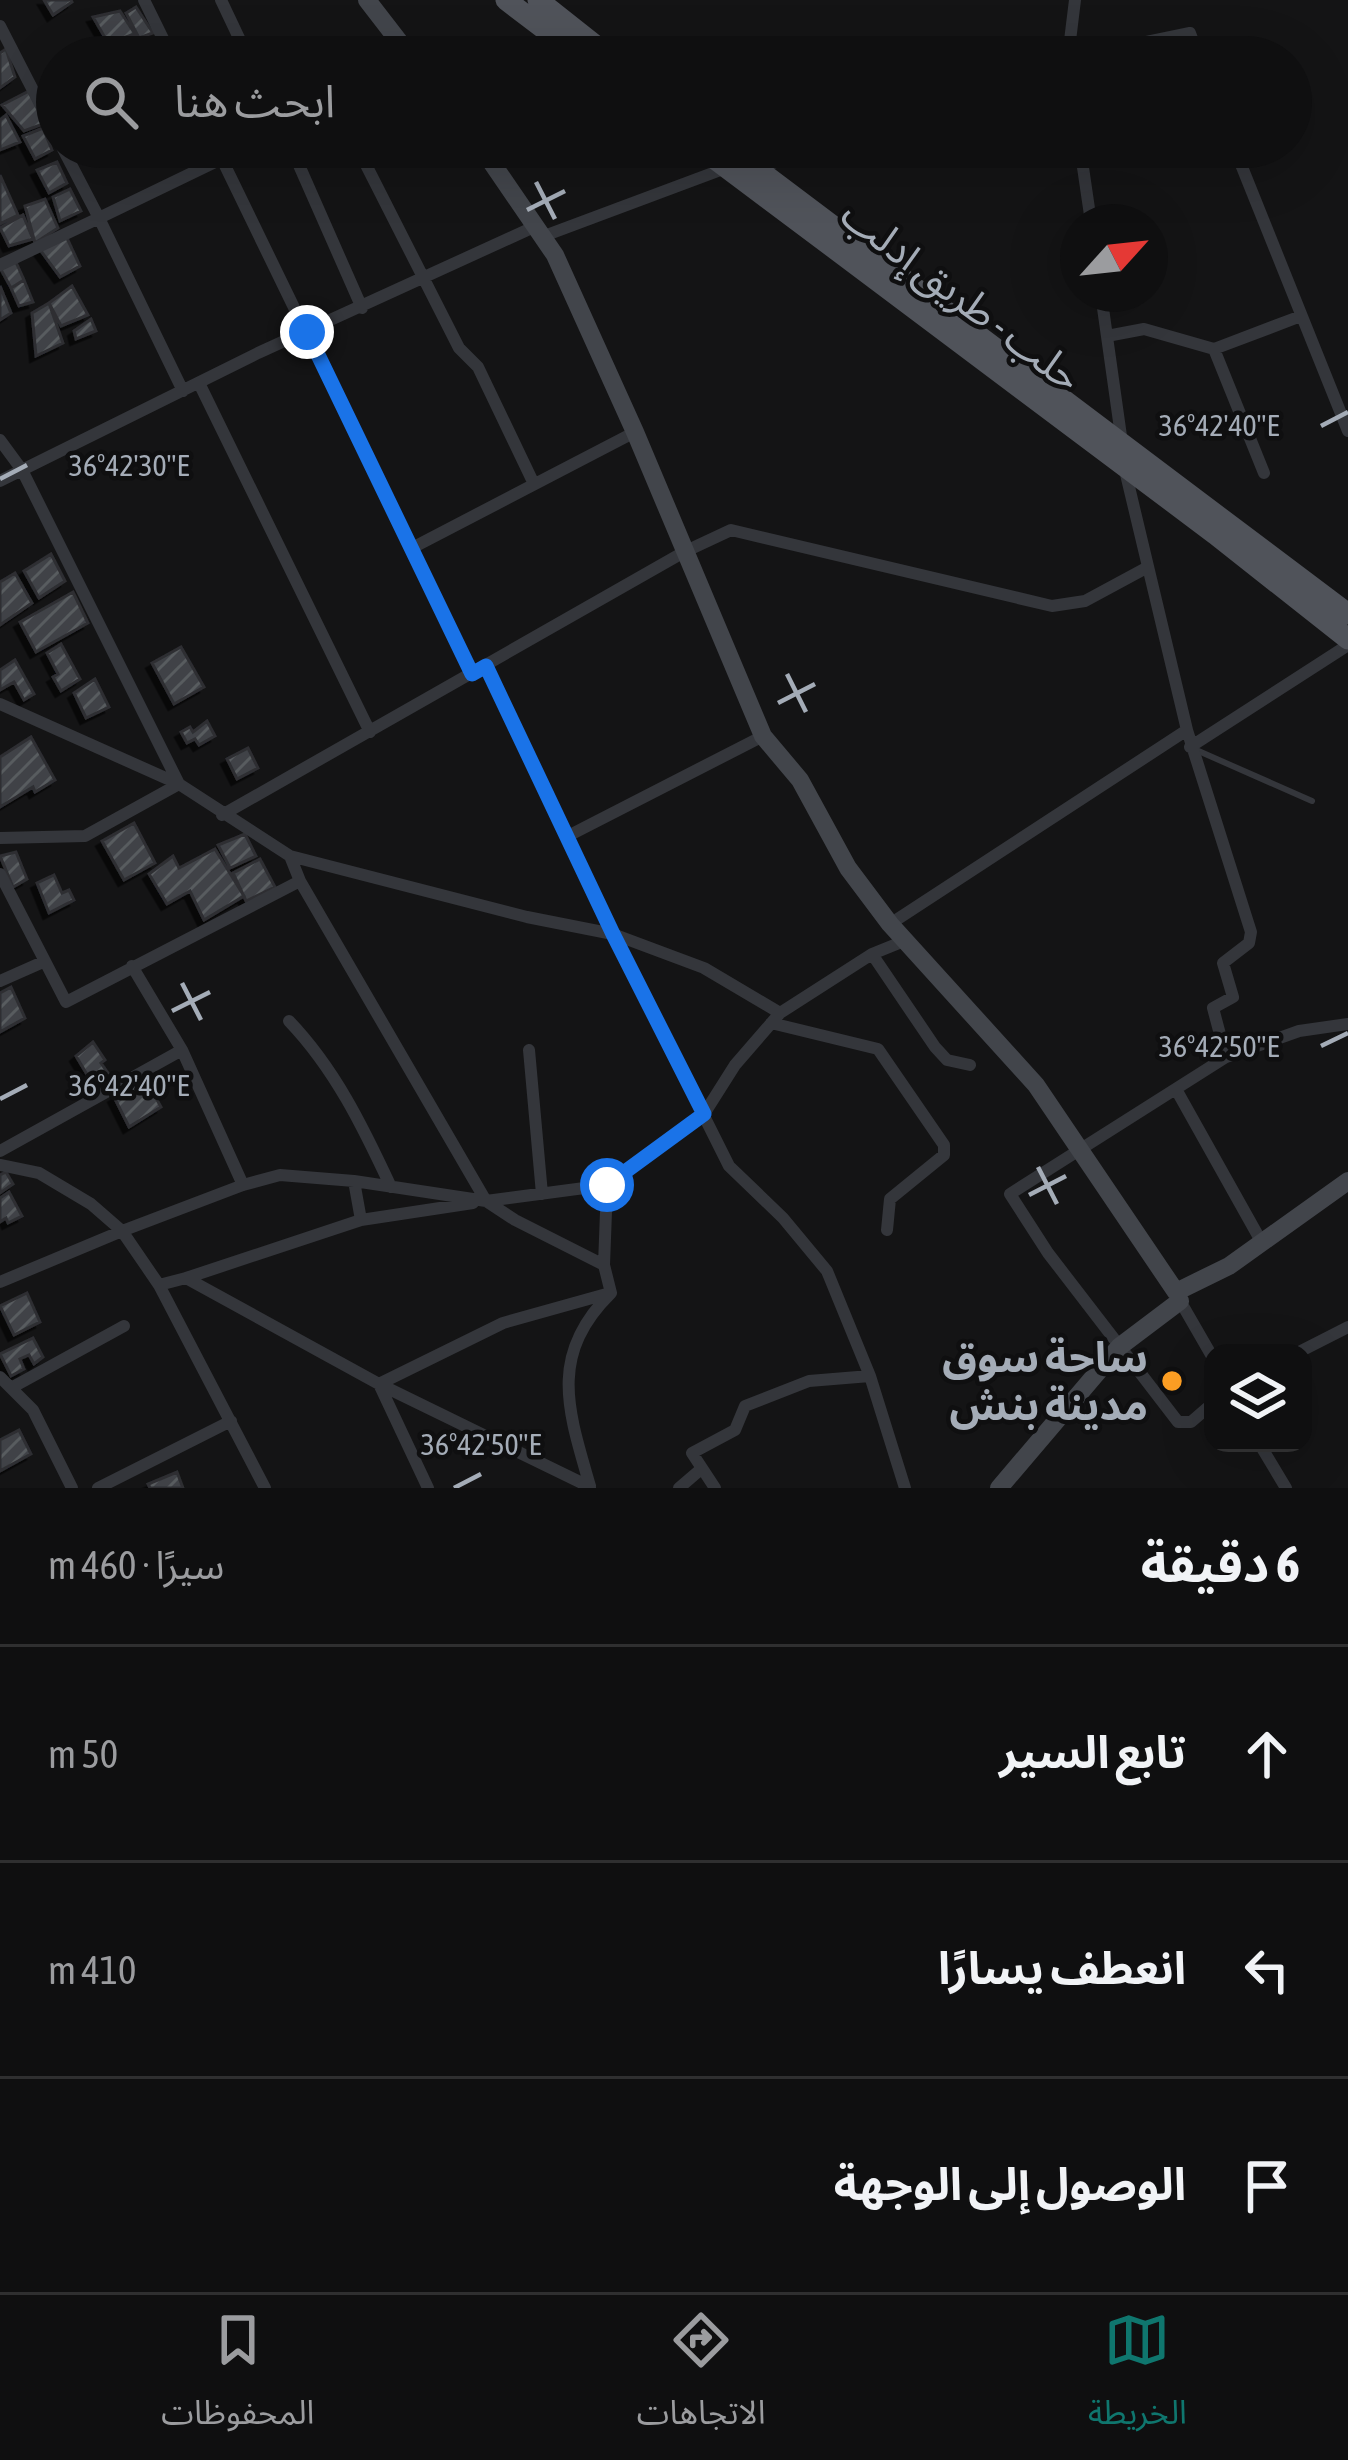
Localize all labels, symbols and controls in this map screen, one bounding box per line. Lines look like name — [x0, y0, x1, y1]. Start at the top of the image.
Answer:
search box — [36, 36, 1312, 168]
icon: search — [78, 69, 144, 135]
text: ابحث هنا — [174, 75, 335, 127]
street label: حلب - طريق إدلب — [830, 189, 1091, 404]
north arrow — [1060, 204, 1168, 312]
route end — [280, 305, 334, 359]
text: 36°42'40"E — [1159, 408, 1279, 442]
text: 36°42'30"E — [69, 448, 189, 482]
text: 36°42'50"E — [1159, 1029, 1279, 1063]
text: 36°42'40"E — [69, 1068, 189, 1102]
route start — [580, 1158, 634, 1212]
place label: ساحة سوق مدينة بنش — [942, 1333, 1148, 1430]
map controls — [1204, 1344, 1312, 1452]
button: layers — [1204, 1344, 1312, 1452]
marker: ساحة سوق مدينة بنش — [1159, 1368, 1185, 1394]
text: 36°42'50"E — [421, 1427, 541, 1461]
text: 6 دقيقة — [1141, 1534, 1300, 1593]
text: سيرًا · 460 m — [48, 1543, 224, 1587]
icon: ahead — [1234, 1721, 1300, 1787]
text: تابع السير — [999, 1726, 1186, 1778]
text: 50 m — [48, 1732, 118, 1776]
icon: left — [1234, 1937, 1300, 2003]
text: انعطف يسارًا — [938, 1942, 1186, 1994]
text: 410 m — [48, 1948, 136, 1992]
icon: arrive — [1234, 2153, 1300, 2219]
text: الوصول إلى الوجهة — [834, 2158, 1186, 2210]
tab: المحفوظات — [161, 2307, 314, 2448]
tab: الاتجاهات — [637, 2307, 766, 2448]
tab: الخريطة — [1088, 2307, 1187, 2448]

